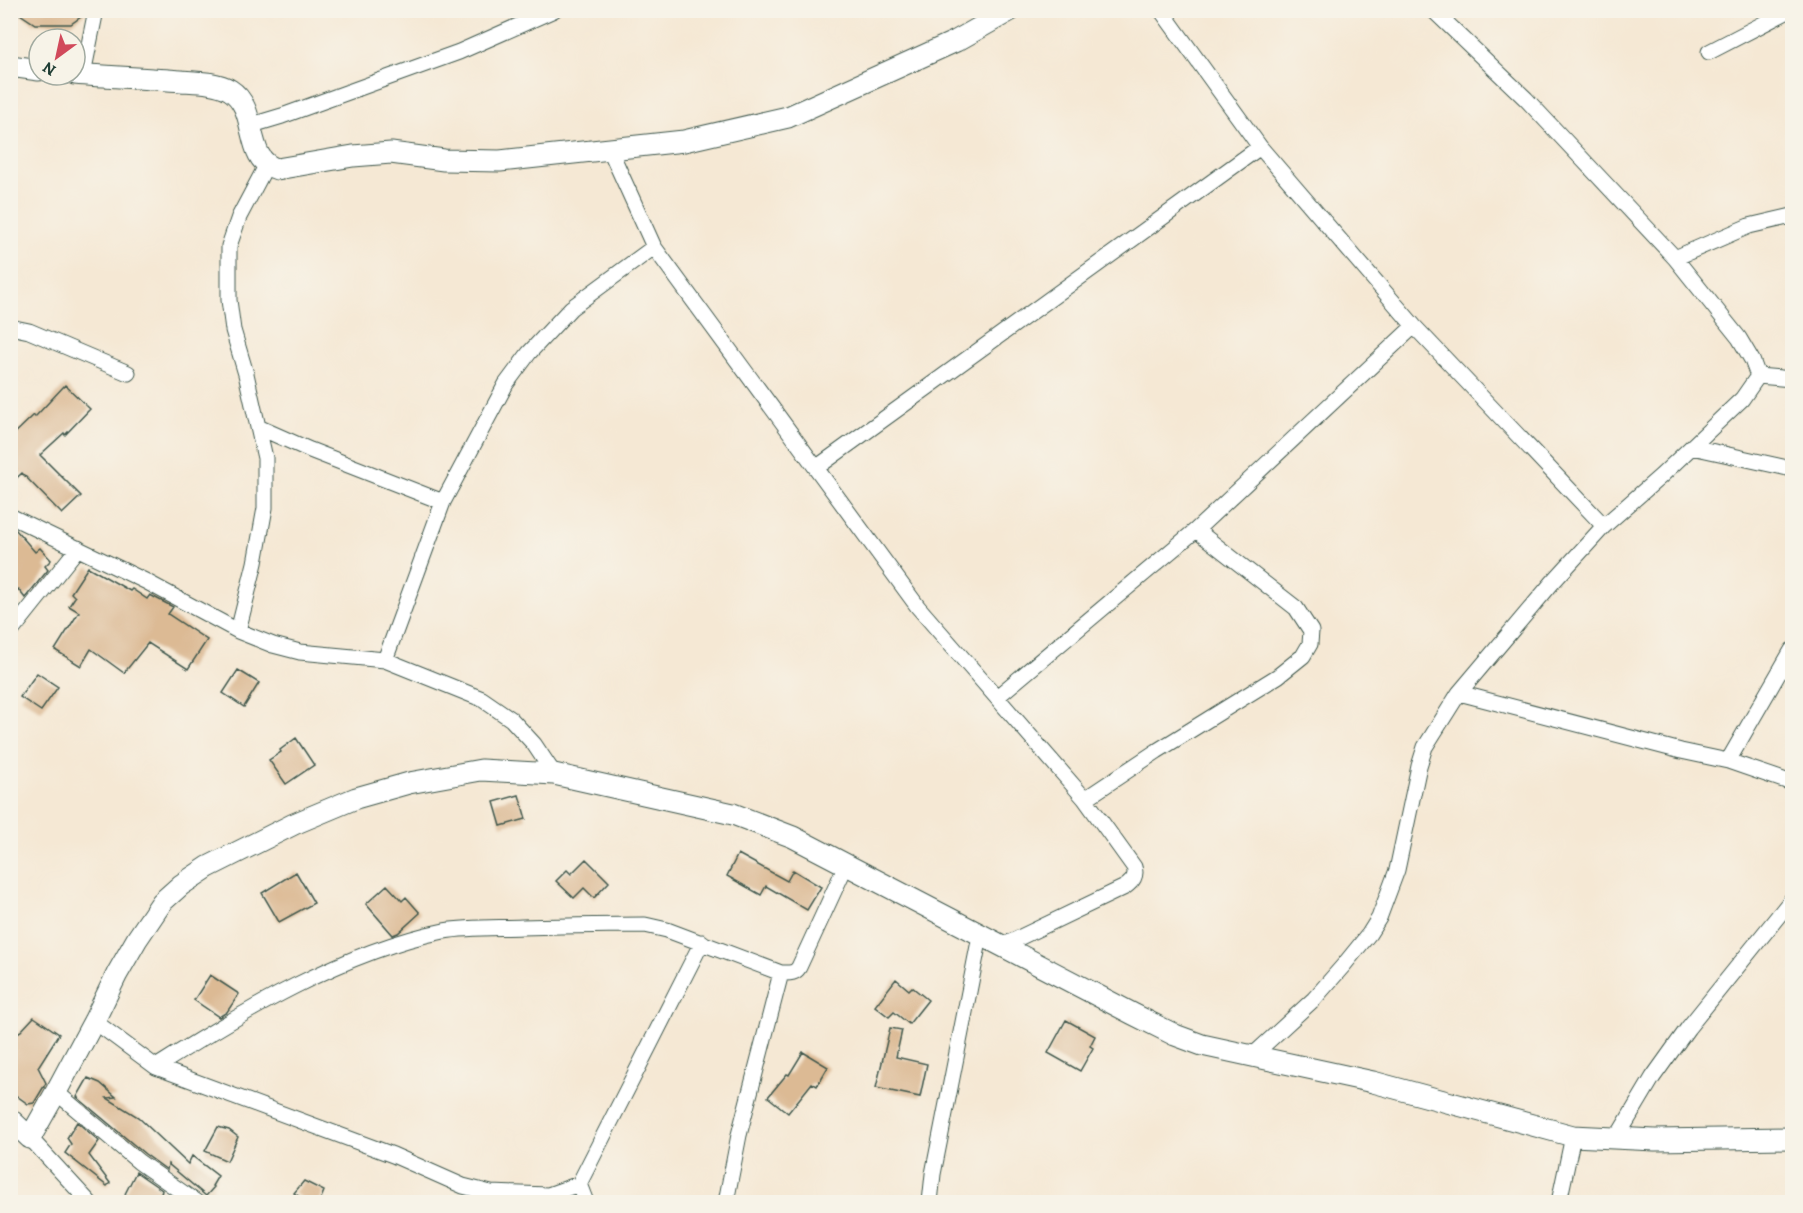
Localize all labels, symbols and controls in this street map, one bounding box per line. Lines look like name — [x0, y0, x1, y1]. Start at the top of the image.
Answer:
north arrow — [27, 27, 87, 87]
text: N — [38, 56, 60, 81]

